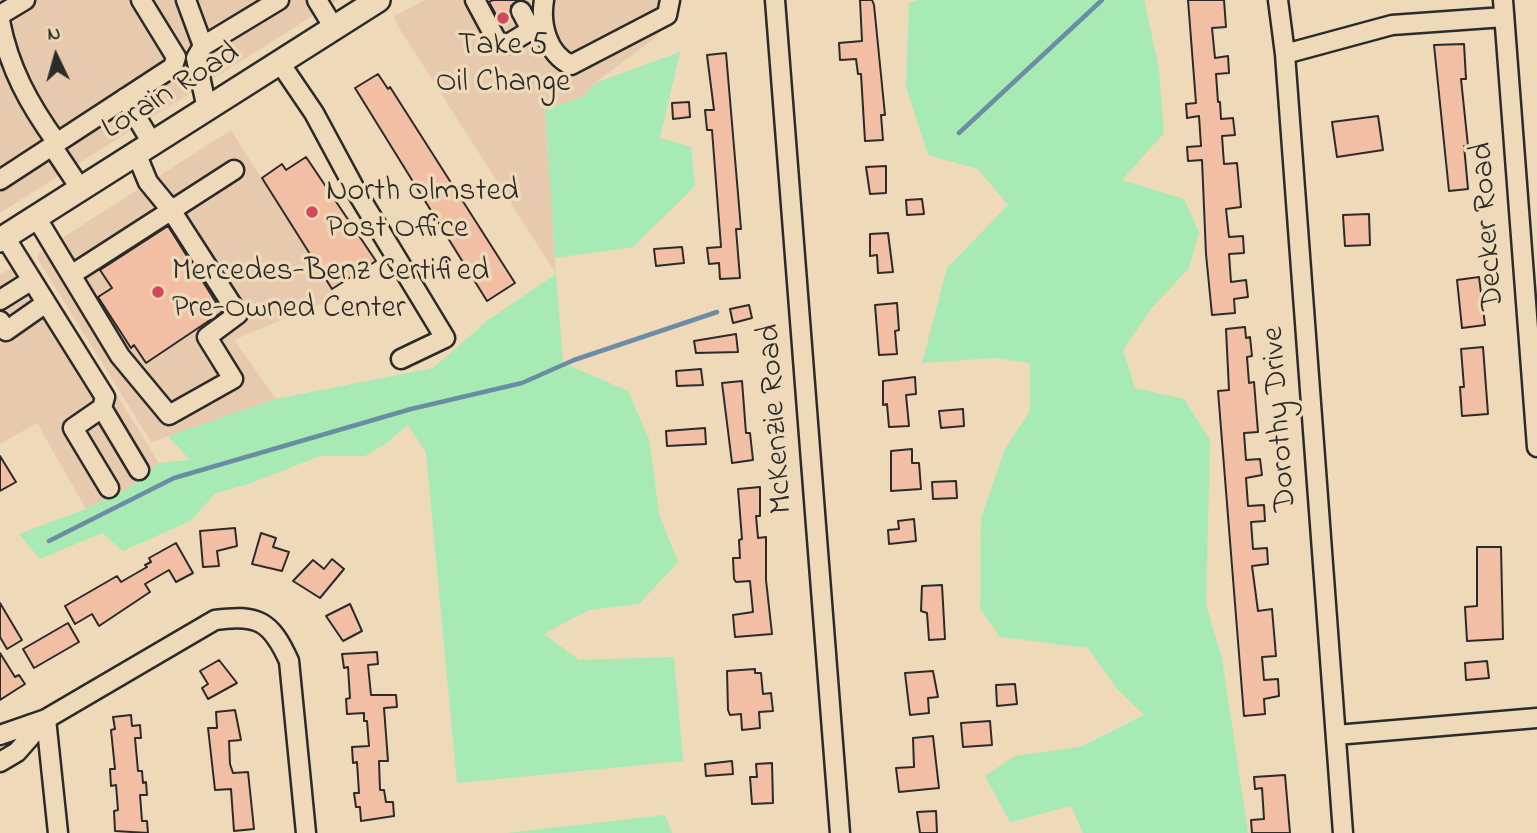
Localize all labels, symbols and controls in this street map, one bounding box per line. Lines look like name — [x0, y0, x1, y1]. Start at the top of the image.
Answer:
marker: Take 5 Oil Change — [495, 10, 511, 26]
north arrow — [21, 21, 91, 91]
text: N — [47, 21, 62, 49]
place label: Take 5 Oil Change — [436, 29, 570, 104]
street label: Lorain Road — [96, 36, 248, 150]
street label: Decker Road — [1465, 141, 1515, 311]
place label: North Olmsted Post Office — [326, 175, 519, 250]
marker: North Olmsted Post Office — [304, 204, 320, 220]
place label: Mercedes-Benz Certified Pre-Owned Center — [172, 255, 489, 330]
marker: Mercedes-Benz Certified Pre-Owned Center — [150, 284, 166, 300]
street label: McKenzie Road — [752, 323, 804, 515]
street label: Dorothy Drive — [1256, 325, 1308, 513]

